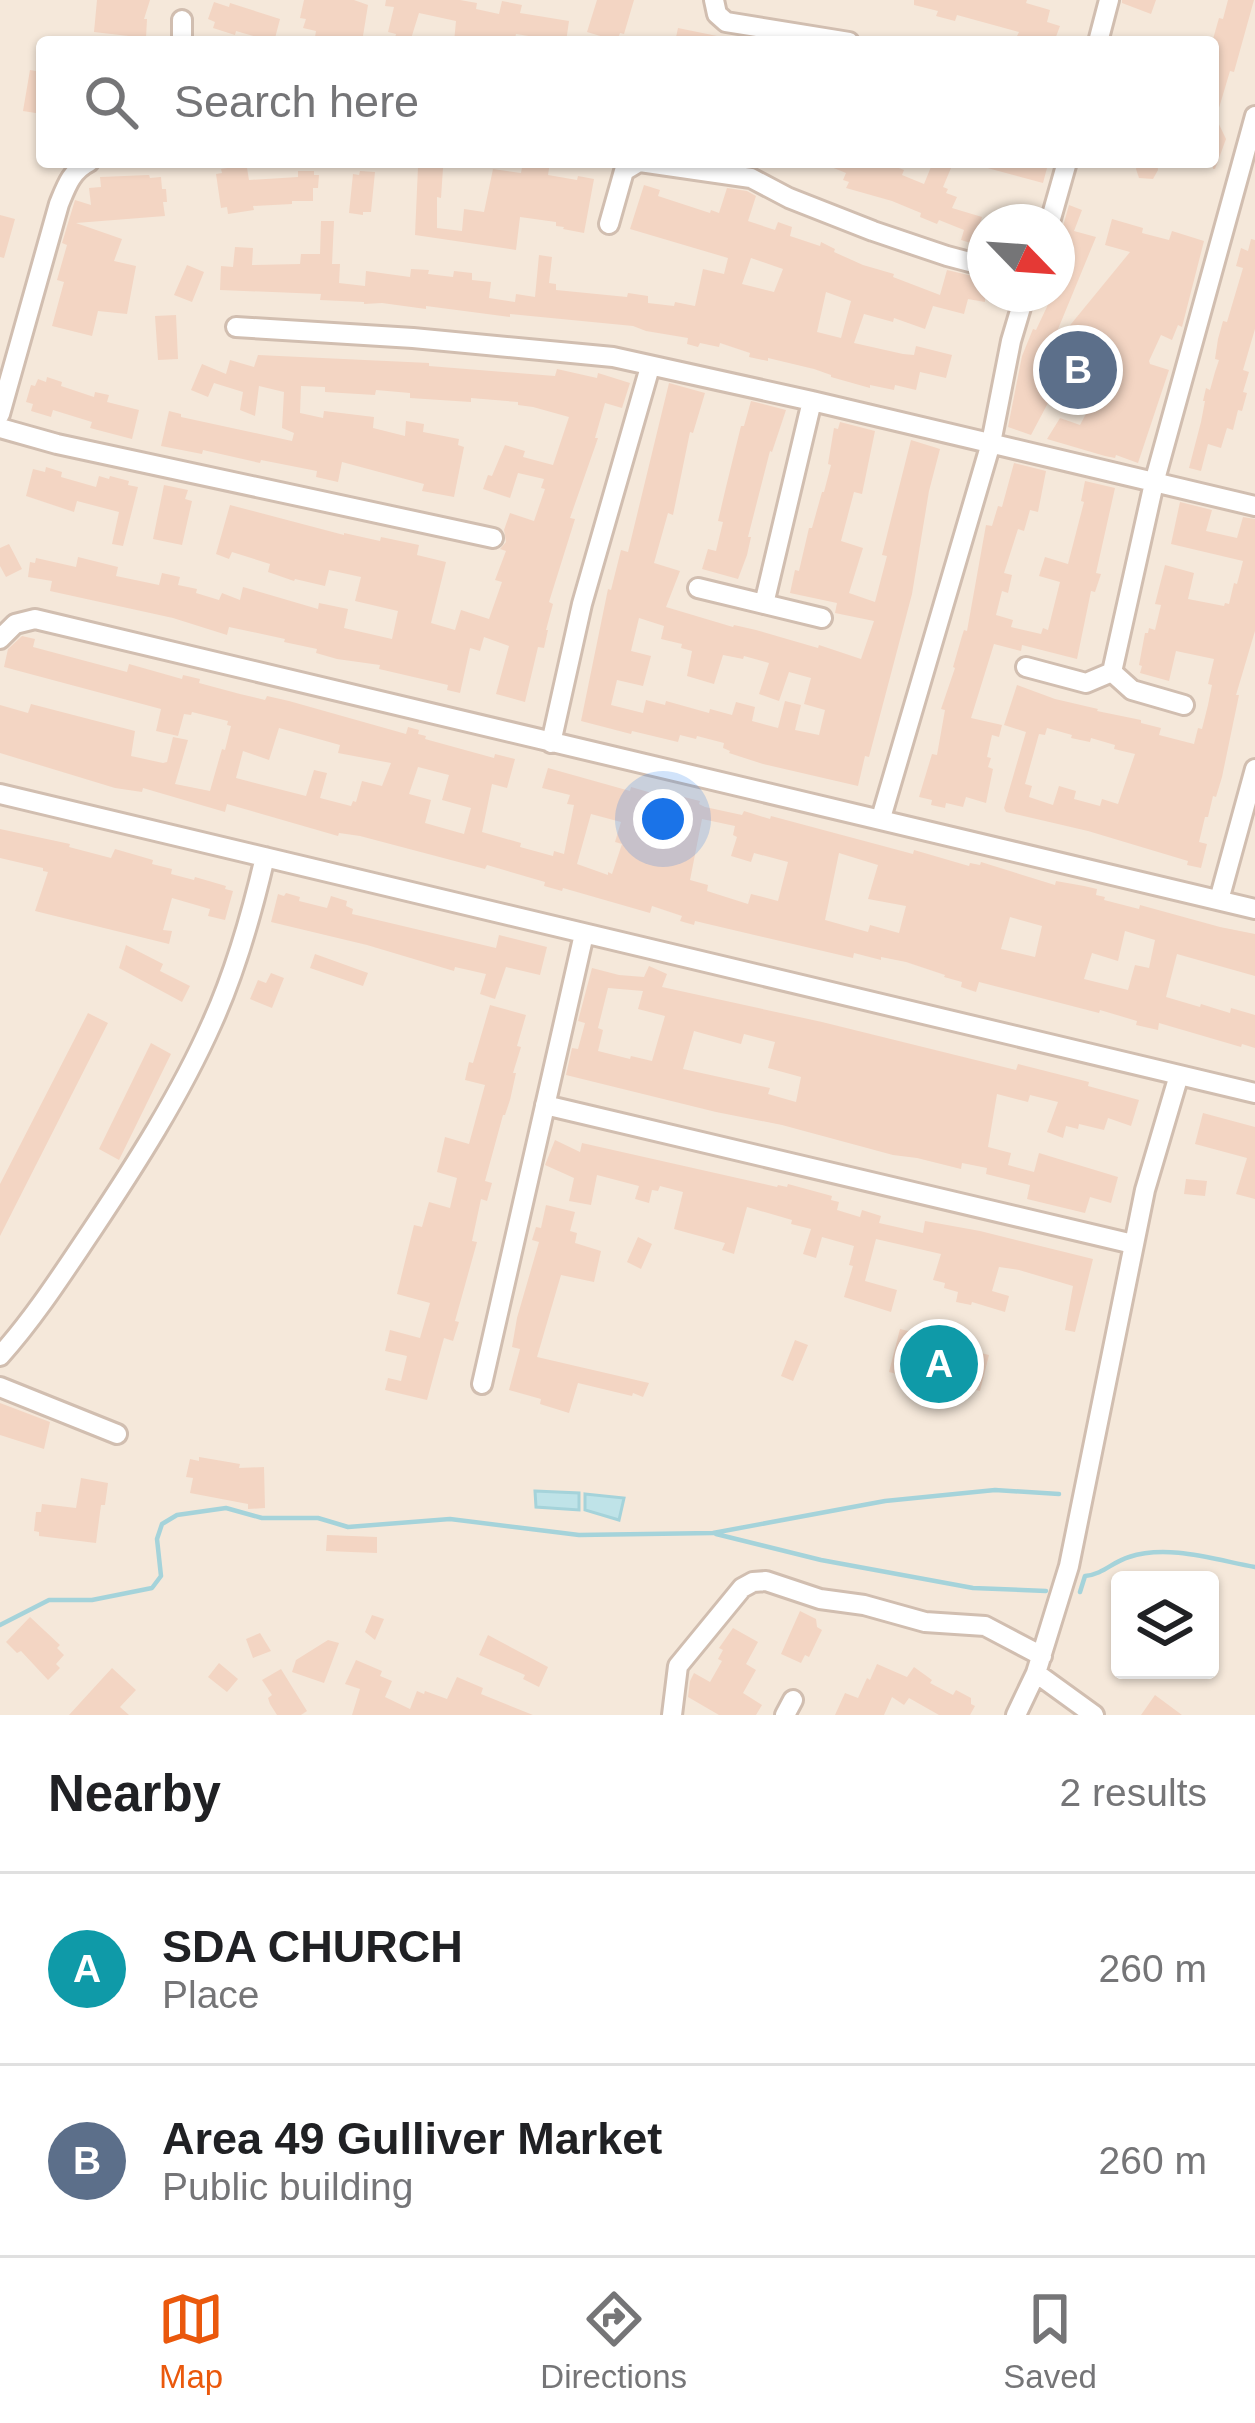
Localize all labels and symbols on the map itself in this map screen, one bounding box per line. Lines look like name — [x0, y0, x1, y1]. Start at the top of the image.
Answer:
north arrow — [967, 204, 1075, 312]
pin: B — [1039, 325, 1117, 415]
your location — [633, 789, 693, 849]
pin: A — [900, 1319, 978, 1409]

